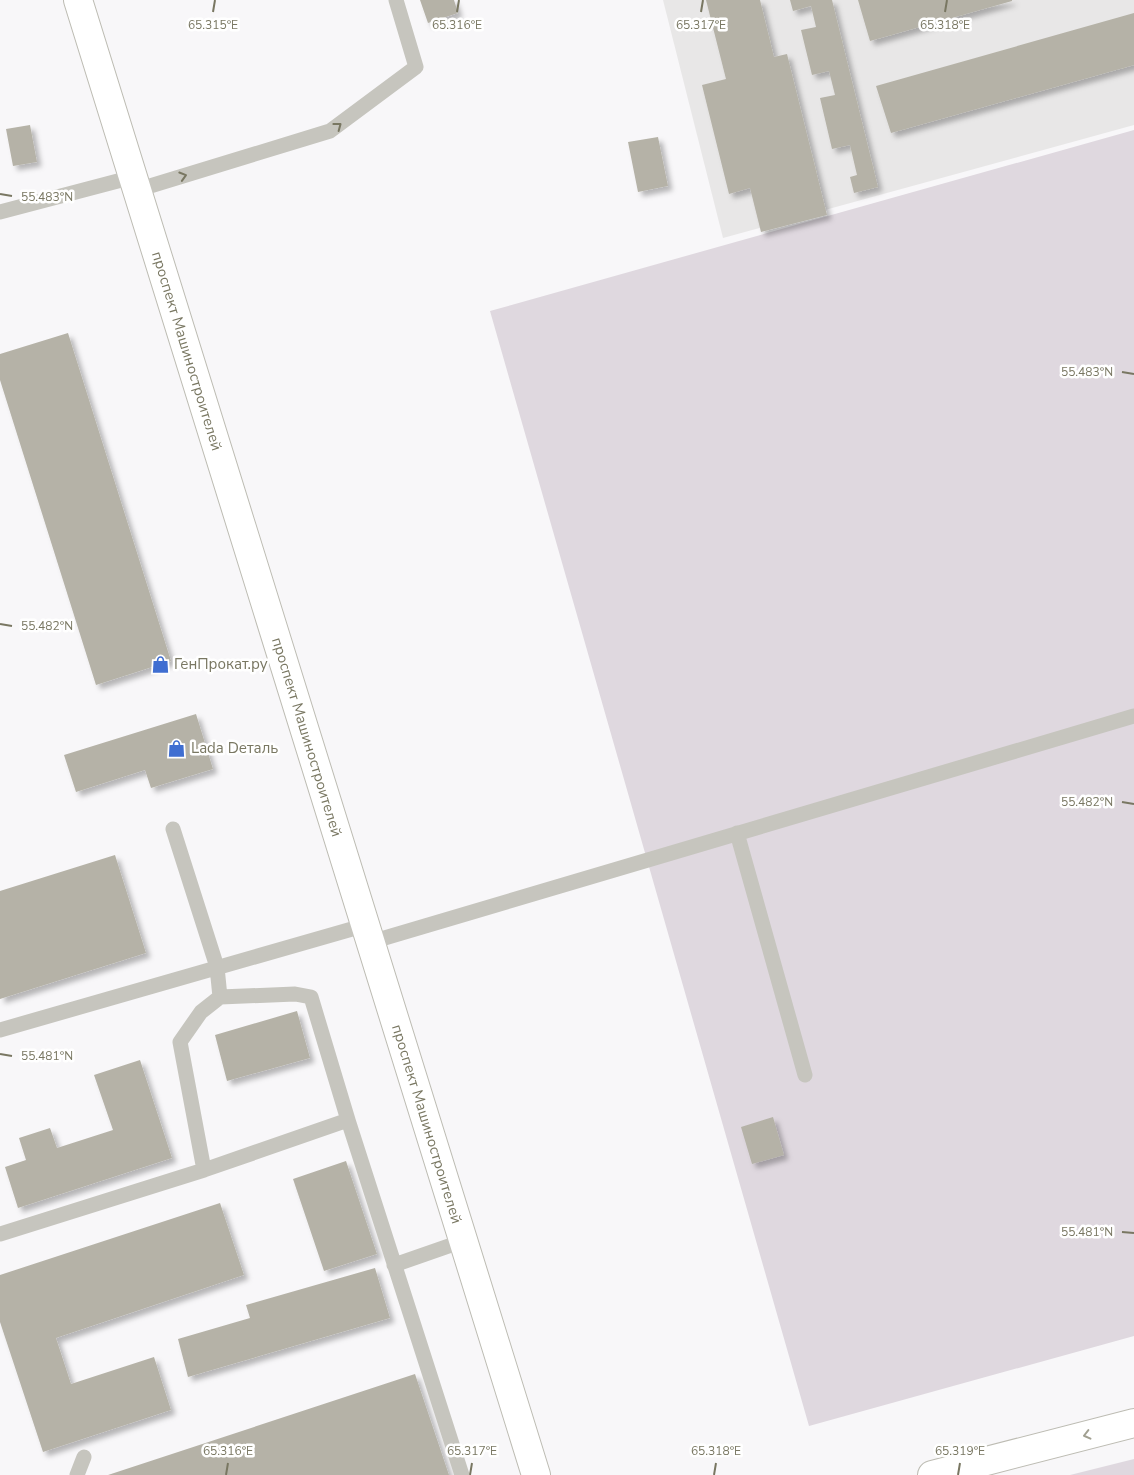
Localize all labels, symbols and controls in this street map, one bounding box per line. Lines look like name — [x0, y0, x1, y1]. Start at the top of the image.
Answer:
text: 65.315°E — [188, 17, 238, 33]
text: 65.316°E — [432, 17, 482, 33]
text: 65.317°E — [676, 17, 726, 33]
text: 65.318°E — [920, 17, 970, 33]
one-way arrow — [332, 123, 342, 132]
one-way arrow — [179, 171, 187, 181]
text: 55.483°N — [21, 189, 73, 205]
street label: проспект Машиностроителей — [147, 249, 227, 453]
text: 55.483°N — [1061, 364, 1113, 380]
text: 55.482°N — [21, 618, 73, 634]
street label: проспект Машиностроителей — [267, 635, 347, 839]
shop icon: ГенПрокат.ру — [150, 654, 170, 674]
place label: ГенПрокат.ру — [174, 654, 268, 674]
shop icon: Lada Dеталь — [167, 738, 187, 758]
place label: Lada Dеталь — [191, 738, 278, 758]
text: 55.482°N — [1061, 794, 1113, 810]
street label: проспект Машиностроителей — [387, 1022, 467, 1226]
text: 55.481°N — [21, 1048, 73, 1064]
text: 55.481°N — [1061, 1224, 1113, 1240]
one-way arrow — [1083, 1430, 1091, 1440]
text: 65.316°E — [203, 1443, 253, 1459]
text: 65.317°E — [447, 1443, 497, 1459]
text: 65.318°E — [691, 1443, 741, 1459]
text: 65.319°E — [935, 1443, 985, 1459]

